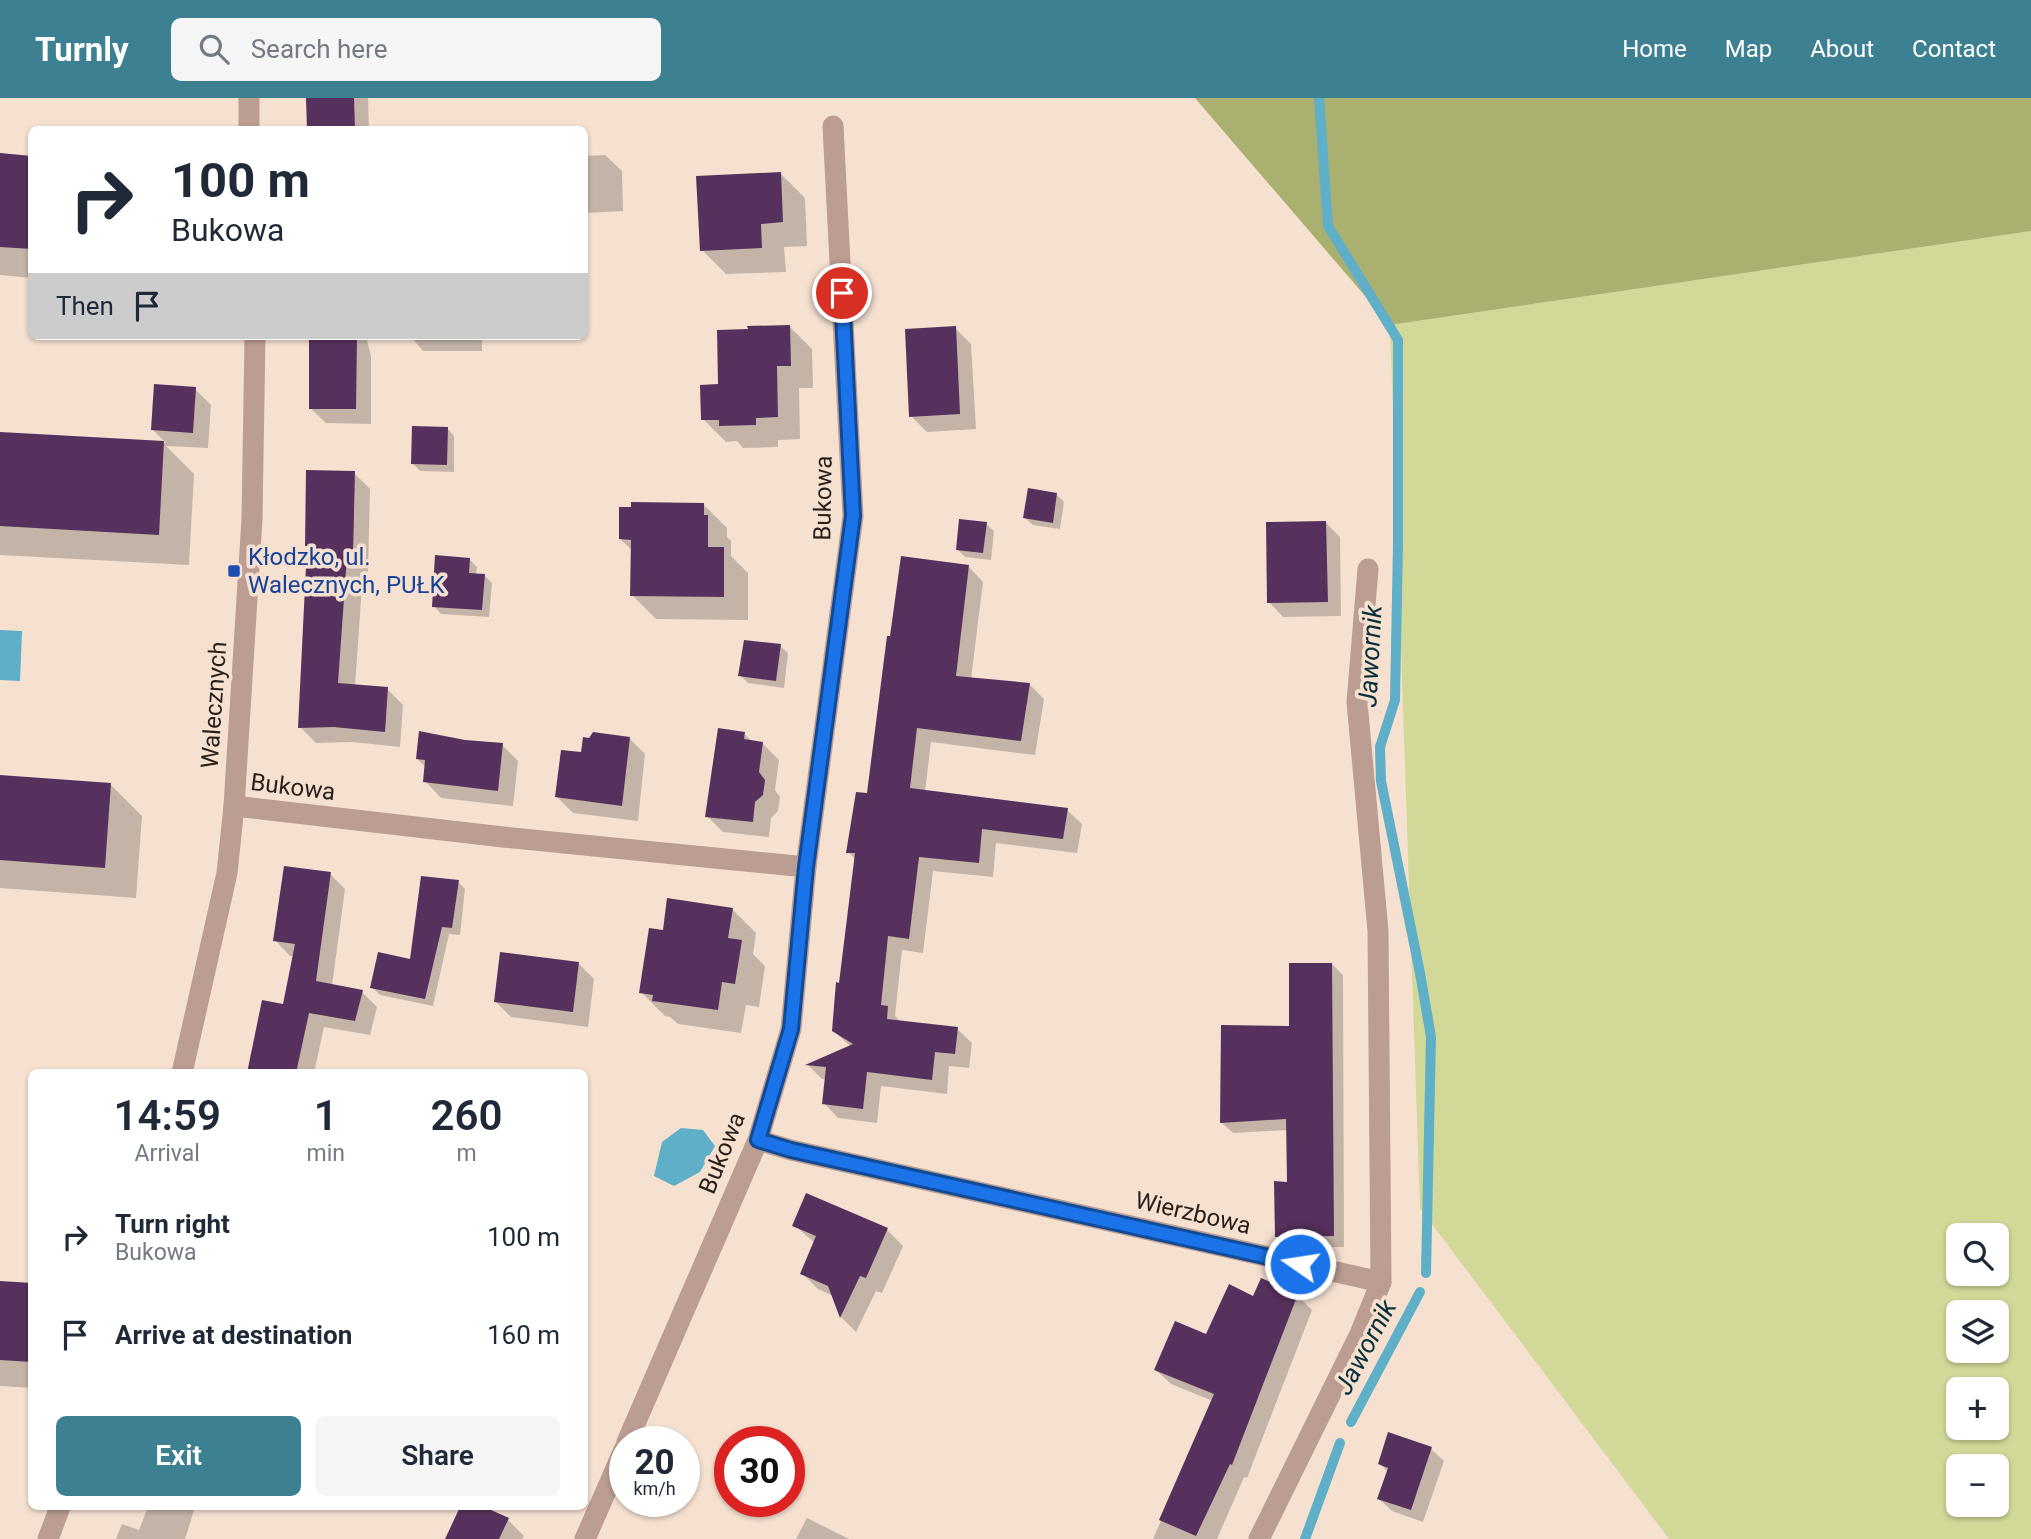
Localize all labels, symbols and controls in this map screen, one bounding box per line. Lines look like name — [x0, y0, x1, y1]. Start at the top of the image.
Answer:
search box — [171, 18, 661, 81]
text: Turnly — [35, 30, 129, 69]
icon: search — [195, 30, 233, 68]
text: Search here — [251, 34, 387, 64]
text: Home — [1622, 35, 1687, 63]
text: Map — [1725, 35, 1772, 63]
text: About — [1810, 35, 1874, 63]
text: Contact — [1912, 35, 1996, 63]
text: 100 m — [171, 152, 310, 209]
icon: right — [56, 154, 147, 245]
text: Bukowa — [171, 211, 285, 249]
pin — [812, 263, 872, 323]
icon: arrive — [823, 274, 861, 312]
icon: arrive — [128, 287, 166, 325]
text: Then — [56, 291, 114, 321]
street label: Bukowa — [808, 455, 838, 541]
place label: Kłodzko, ul. Walecznych, PUŁK — [248, 543, 446, 599]
marker: Kłodzko, ul. Walecznych, PUŁK — [226, 563, 242, 579]
water label: Jawornik — [1352, 603, 1388, 708]
street label: Walecznych — [196, 641, 232, 769]
street label: Bukowa — [249, 768, 337, 806]
text: 14:59 — [114, 1091, 221, 1140]
text: 1 — [314, 1091, 338, 1140]
text: 260 — [430, 1091, 502, 1140]
street label: Bukowa — [693, 1108, 751, 1198]
text: Arrival — [135, 1140, 200, 1167]
text: min — [306, 1140, 345, 1167]
text: m — [456, 1140, 477, 1167]
street label: Wierzbowa — [1132, 1186, 1254, 1240]
text: Turn right — [115, 1209, 230, 1239]
icon: right — [56, 1218, 94, 1256]
text: 100 m — [487, 1222, 560, 1252]
map controls — [1946, 1223, 2009, 1517]
button: search — [1946, 1223, 2009, 1286]
position arrow — [1263, 1227, 1337, 1301]
text: Bukowa — [115, 1239, 197, 1266]
water label: Jawornik — [1328, 1294, 1403, 1399]
button: layers — [1946, 1300, 2009, 1363]
icon: arrive — [56, 1316, 94, 1354]
text: Arrive at destination — [115, 1320, 352, 1350]
text: 160 m — [487, 1320, 560, 1350]
button: + — [1946, 1377, 2009, 1440]
button: Exit — [56, 1416, 301, 1496]
button: Share — [315, 1416, 560, 1496]
speed limit sign: 30 — [714, 1426, 805, 1517]
text: 20 — [634, 1442, 675, 1483]
button: − — [1946, 1454, 2009, 1517]
text: km/h — [633, 1478, 676, 1499]

